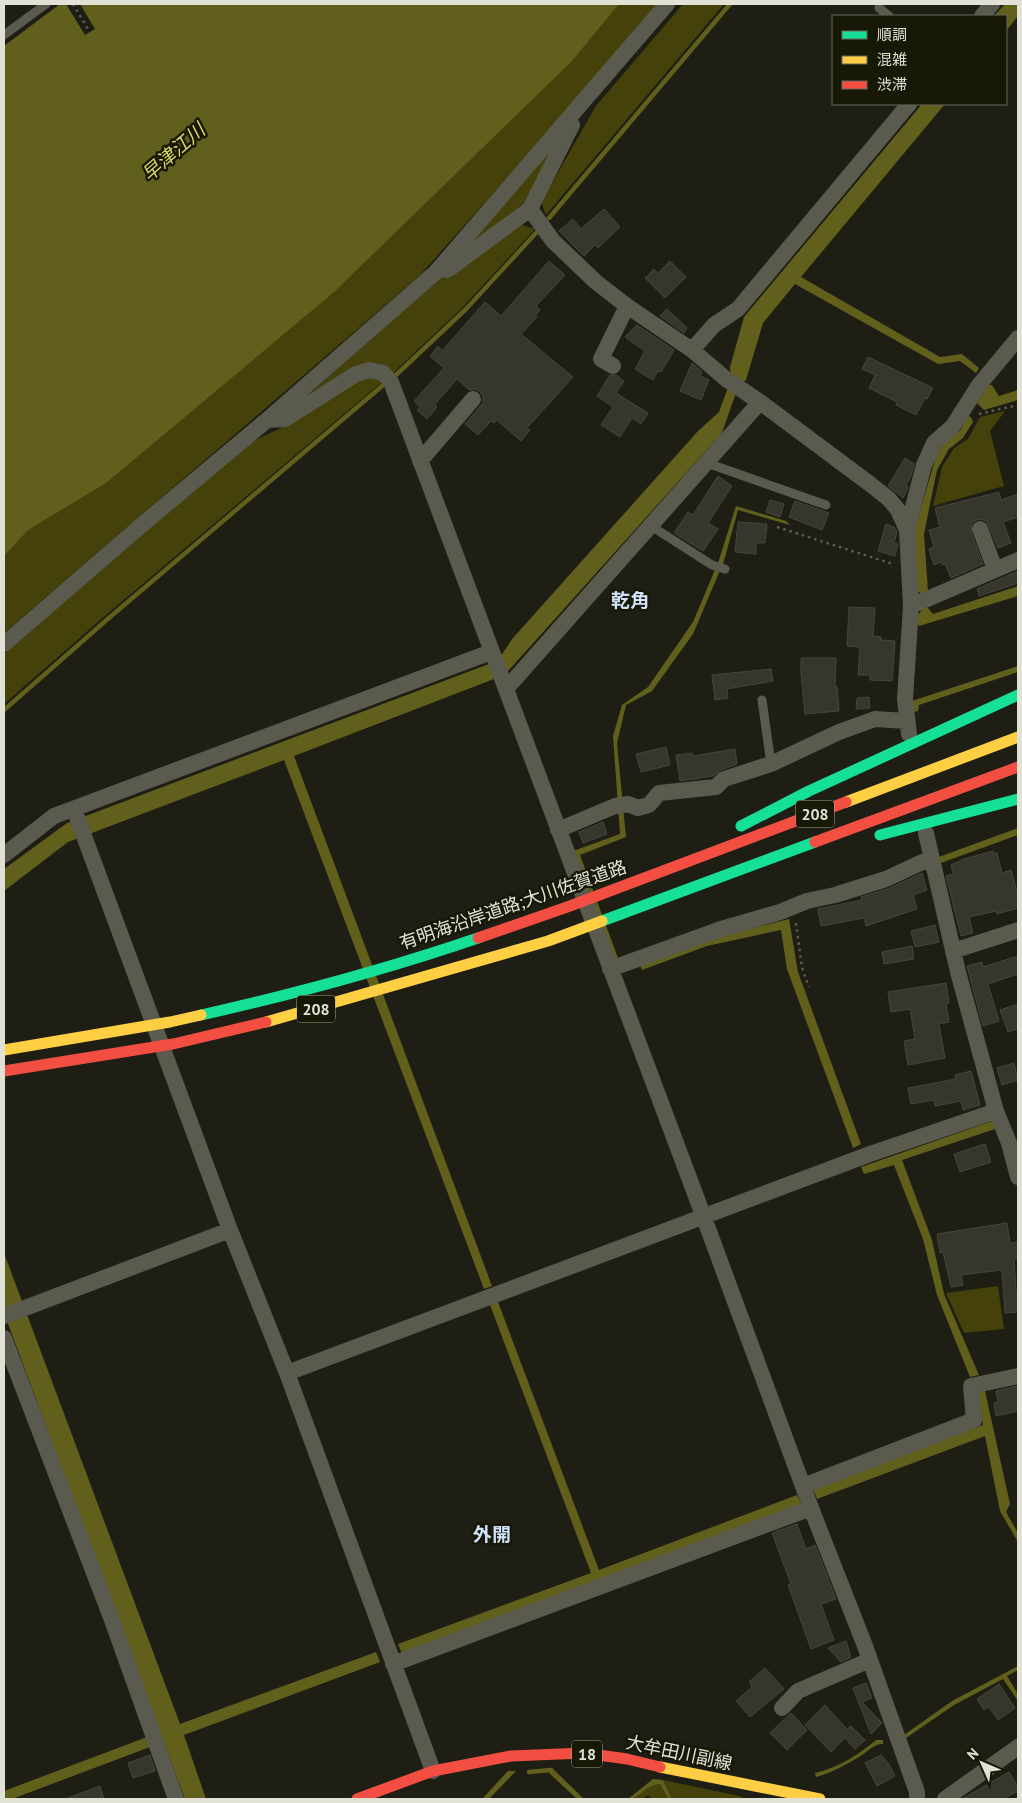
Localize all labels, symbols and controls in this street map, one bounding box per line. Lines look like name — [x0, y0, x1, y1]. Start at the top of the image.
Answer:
legend — [832, 15, 1007, 105]
text: 順調 — [877, 25, 907, 44]
text: 混雑 — [877, 50, 907, 69]
text: 渋滞 — [877, 75, 907, 94]
water label: 早津江川 — [136, 117, 211, 186]
district label: 乾角 — [611, 588, 649, 612]
road number: 208 — [796, 801, 834, 828]
street label: 有明海沿岸道路;大川佐賀道路 — [396, 855, 629, 954]
road number: 208 — [297, 996, 335, 1022]
district label: 外開 — [473, 1522, 511, 1546]
street label: 大牟田川副線 — [624, 1730, 734, 1775]
north arrow — [957, 1738, 1007, 1788]
road number: 18 — [572, 1740, 602, 1768]
text: N — [963, 1744, 982, 1763]

